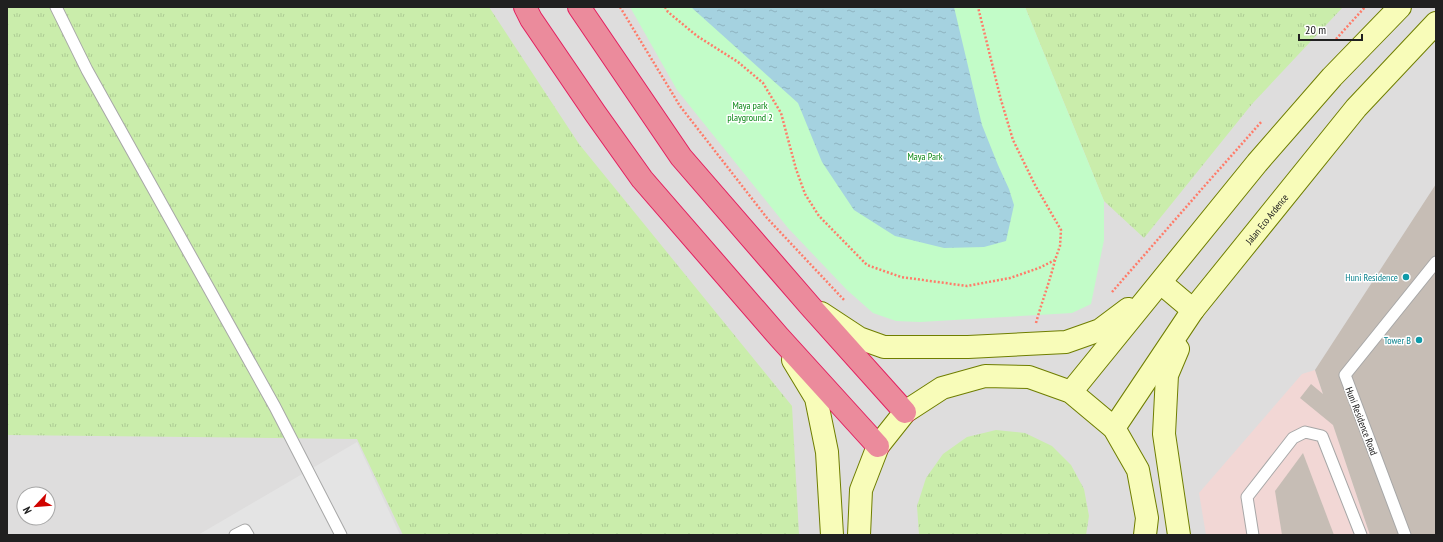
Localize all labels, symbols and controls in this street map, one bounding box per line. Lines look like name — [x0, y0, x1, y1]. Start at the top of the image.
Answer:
scale bar — [1299, 16, 1362, 42]
text: 20 m — [1305, 22, 1326, 37]
park label: Maya park playground 2 — [727, 99, 773, 124]
park label: Maya Park — [907, 150, 943, 163]
street label: Jalan Eco Ardence — [1242, 191, 1291, 248]
place label: Huni Residence — [1345, 271, 1398, 284]
marker: Huni Residence — [1401, 272, 1411, 282]
place label: Tower B — [1384, 334, 1411, 347]
marker: Tower B — [1414, 335, 1424, 345]
street label: Huni Residence Road — [1343, 385, 1381, 457]
north arrow — [16, 486, 56, 526]
text: N — [19, 505, 35, 516]

